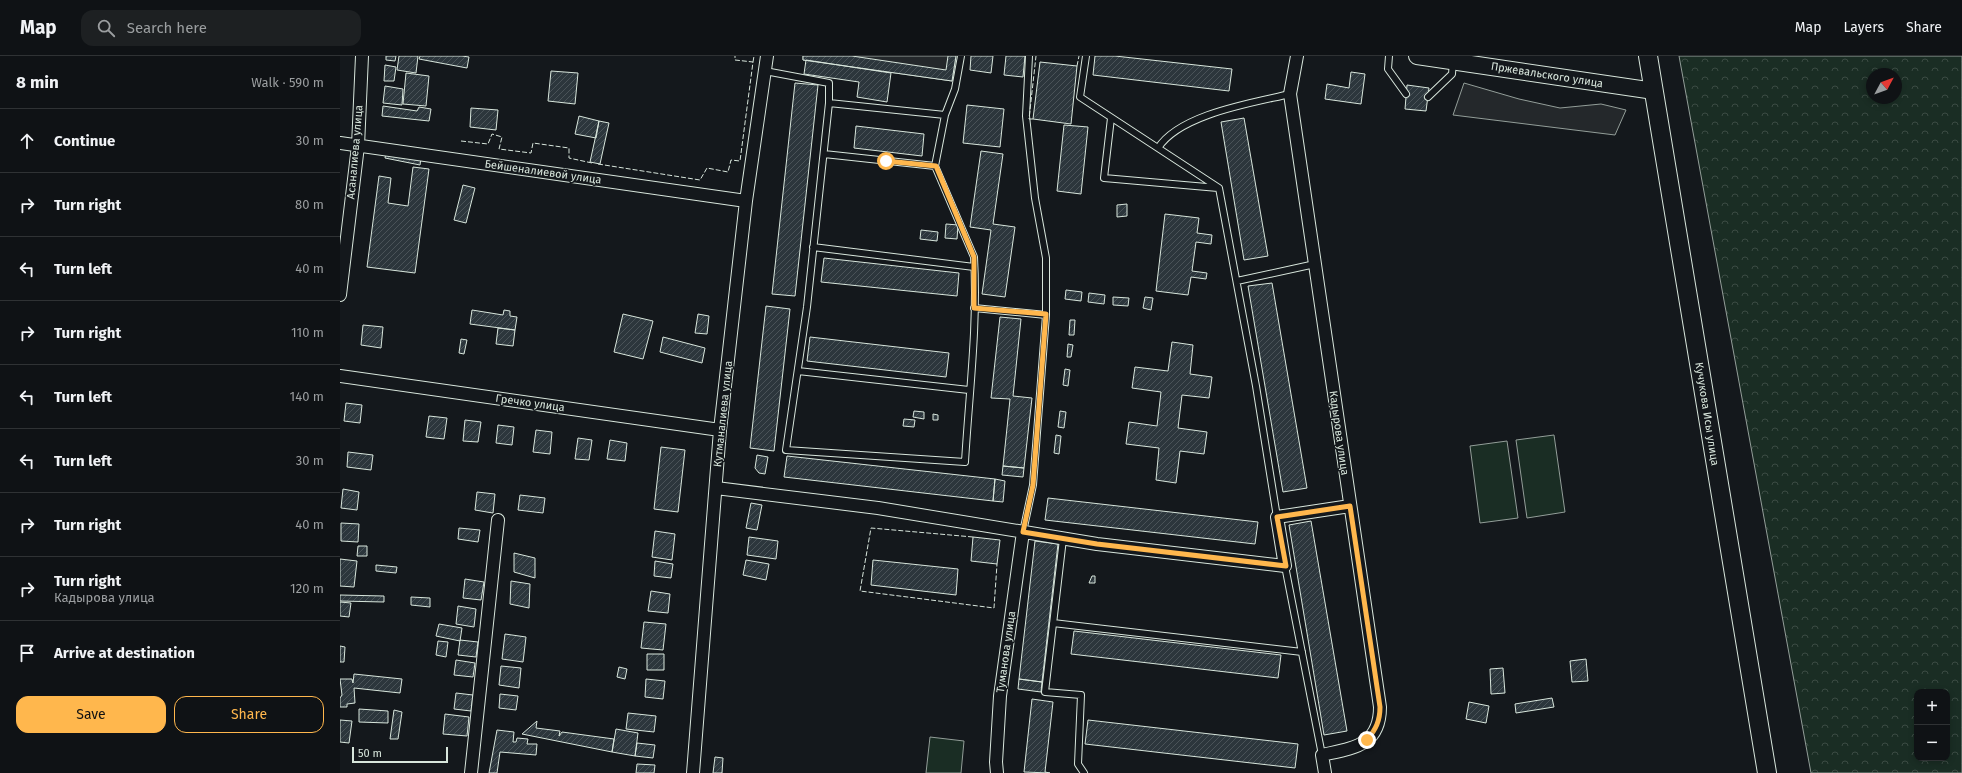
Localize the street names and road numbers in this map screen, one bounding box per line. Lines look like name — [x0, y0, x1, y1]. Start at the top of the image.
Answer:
street label: Пржевальского улица — [1490, 60, 1604, 90]
street label: Асаналиева улица — [344, 104, 366, 200]
street label: Бейшеналиевой улица — [484, 157, 602, 187]
street label: Кутманалиева улица — [711, 360, 735, 468]
street label: Кучукова Исы улица — [1692, 361, 1722, 467]
street label: Кадырова улица — [1327, 390, 1351, 476]
street label: Гречко улица — [495, 392, 565, 414]
street label: Туманова улица — [994, 610, 1018, 694]

